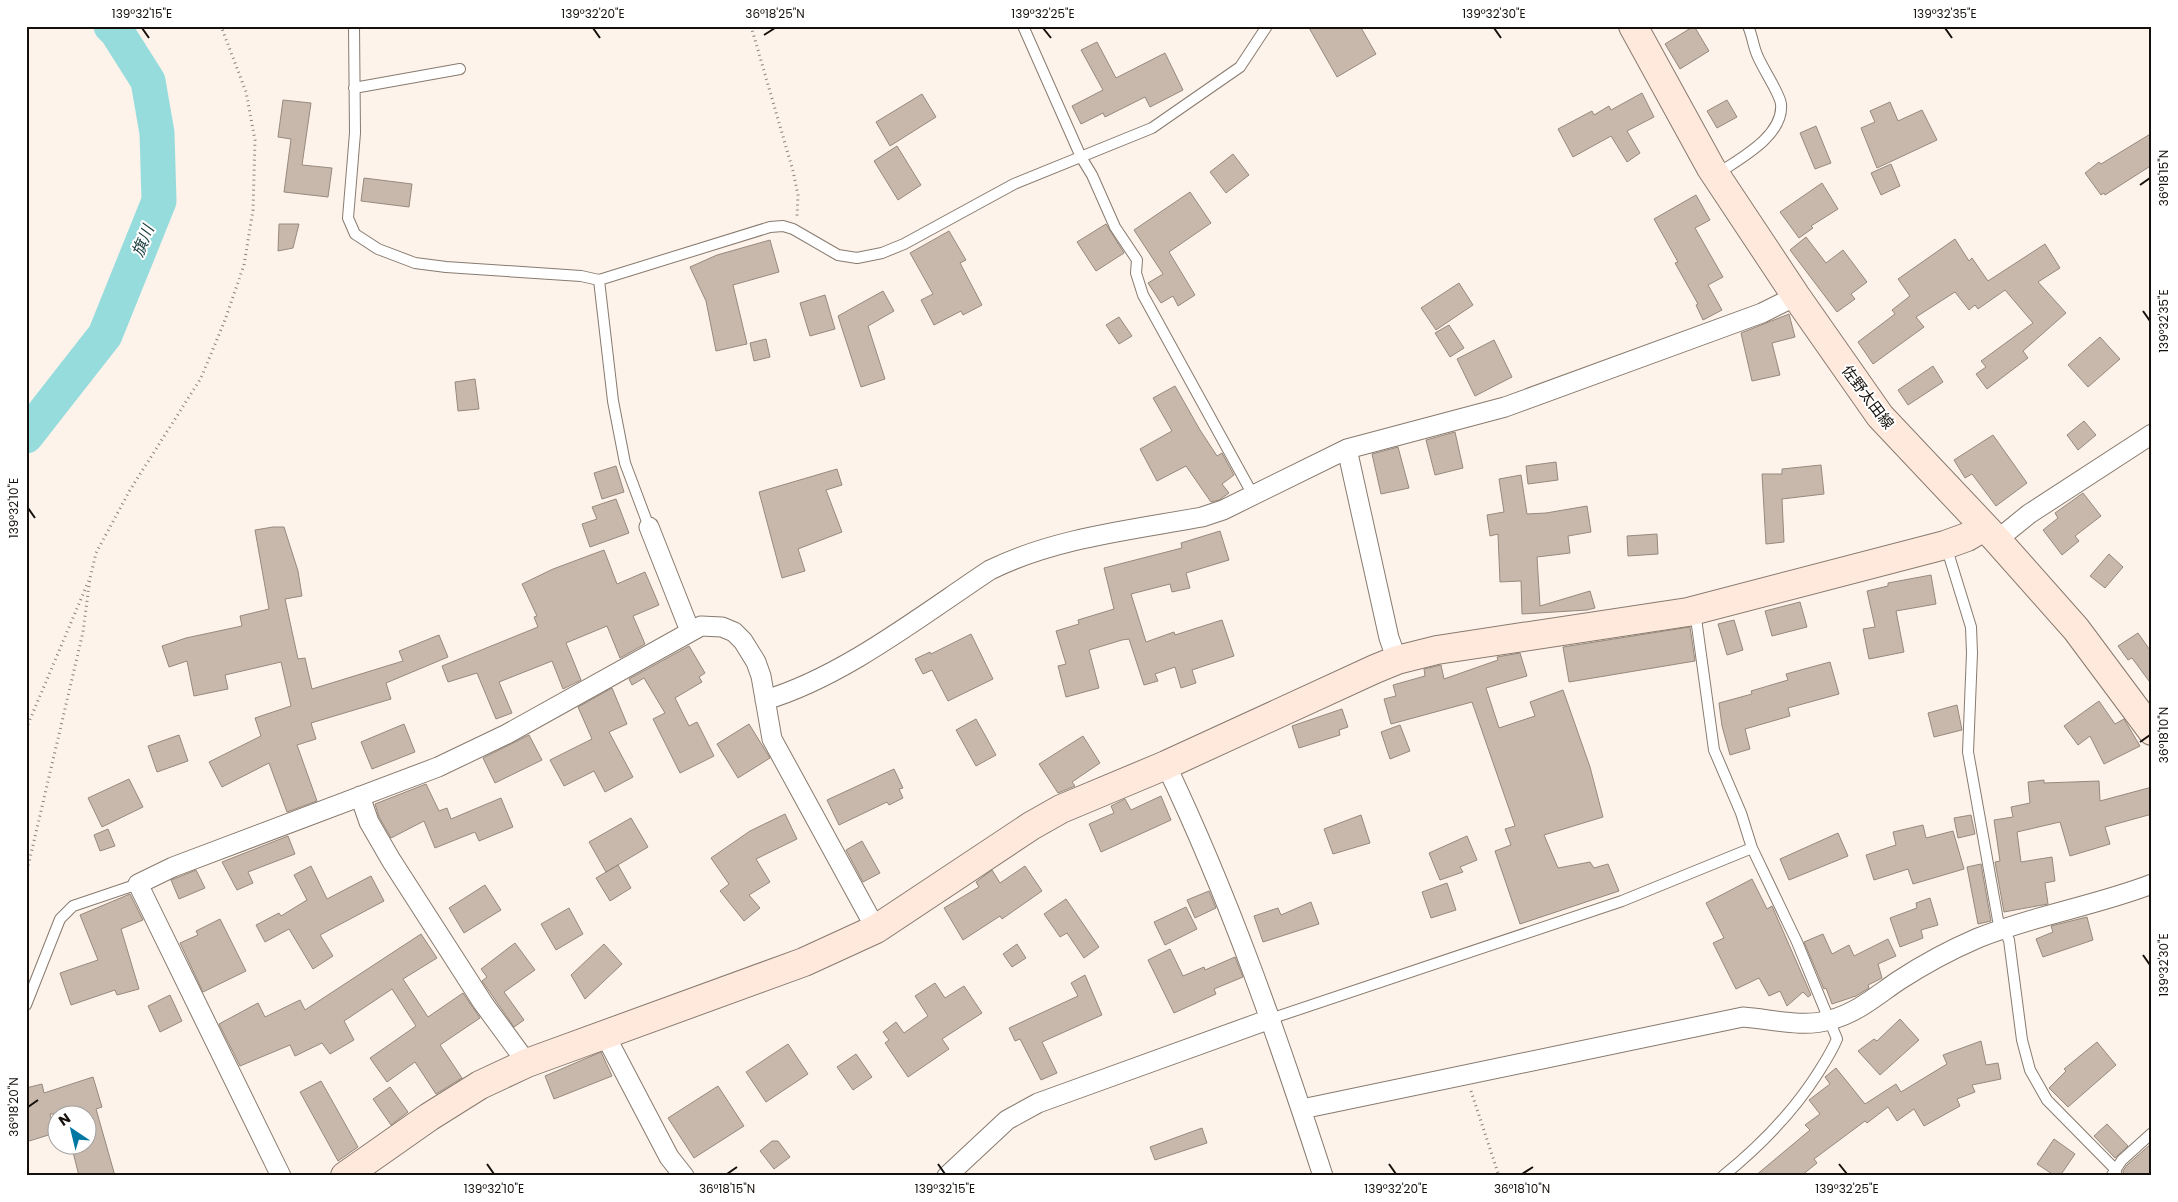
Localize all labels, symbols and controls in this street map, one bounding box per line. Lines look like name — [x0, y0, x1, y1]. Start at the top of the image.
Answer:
text: 139°32'15"E — [112, 5, 172, 22]
text: 139°32'20"E — [561, 5, 625, 22]
text: 36°18'25"N — [745, 5, 805, 22]
text: 139°32'25"E — [1011, 5, 1075, 22]
text: 139°32'30"E — [1462, 5, 1526, 22]
text: 139°32'35"E — [1913, 5, 1977, 22]
text: 36°18'15"N — [2155, 150, 2172, 206]
water label: 旗川 — [126, 220, 160, 260]
text: 139°32'35"E — [2155, 289, 2172, 353]
street label: 佐野太田線 — [1837, 361, 1899, 433]
text: 139°32'10"E — [5, 478, 22, 538]
text: 36°18'10"N — [2155, 707, 2172, 763]
text: 139°32'30"E — [2155, 933, 2172, 997]
text: 36°18'20"N — [5, 1077, 22, 1137]
north arrow — [48, 1104, 98, 1154]
text: N — [54, 1108, 75, 1131]
text: 139°32'10"E — [464, 1180, 524, 1197]
text: 36°18'15"N — [699, 1180, 755, 1197]
text: 139°32'15"E — [915, 1180, 975, 1197]
text: 139°32'20"E — [1364, 1180, 1428, 1197]
text: 36°18'10"N — [1494, 1180, 1550, 1197]
text: 139°32'25"E — [1815, 1180, 1879, 1197]

